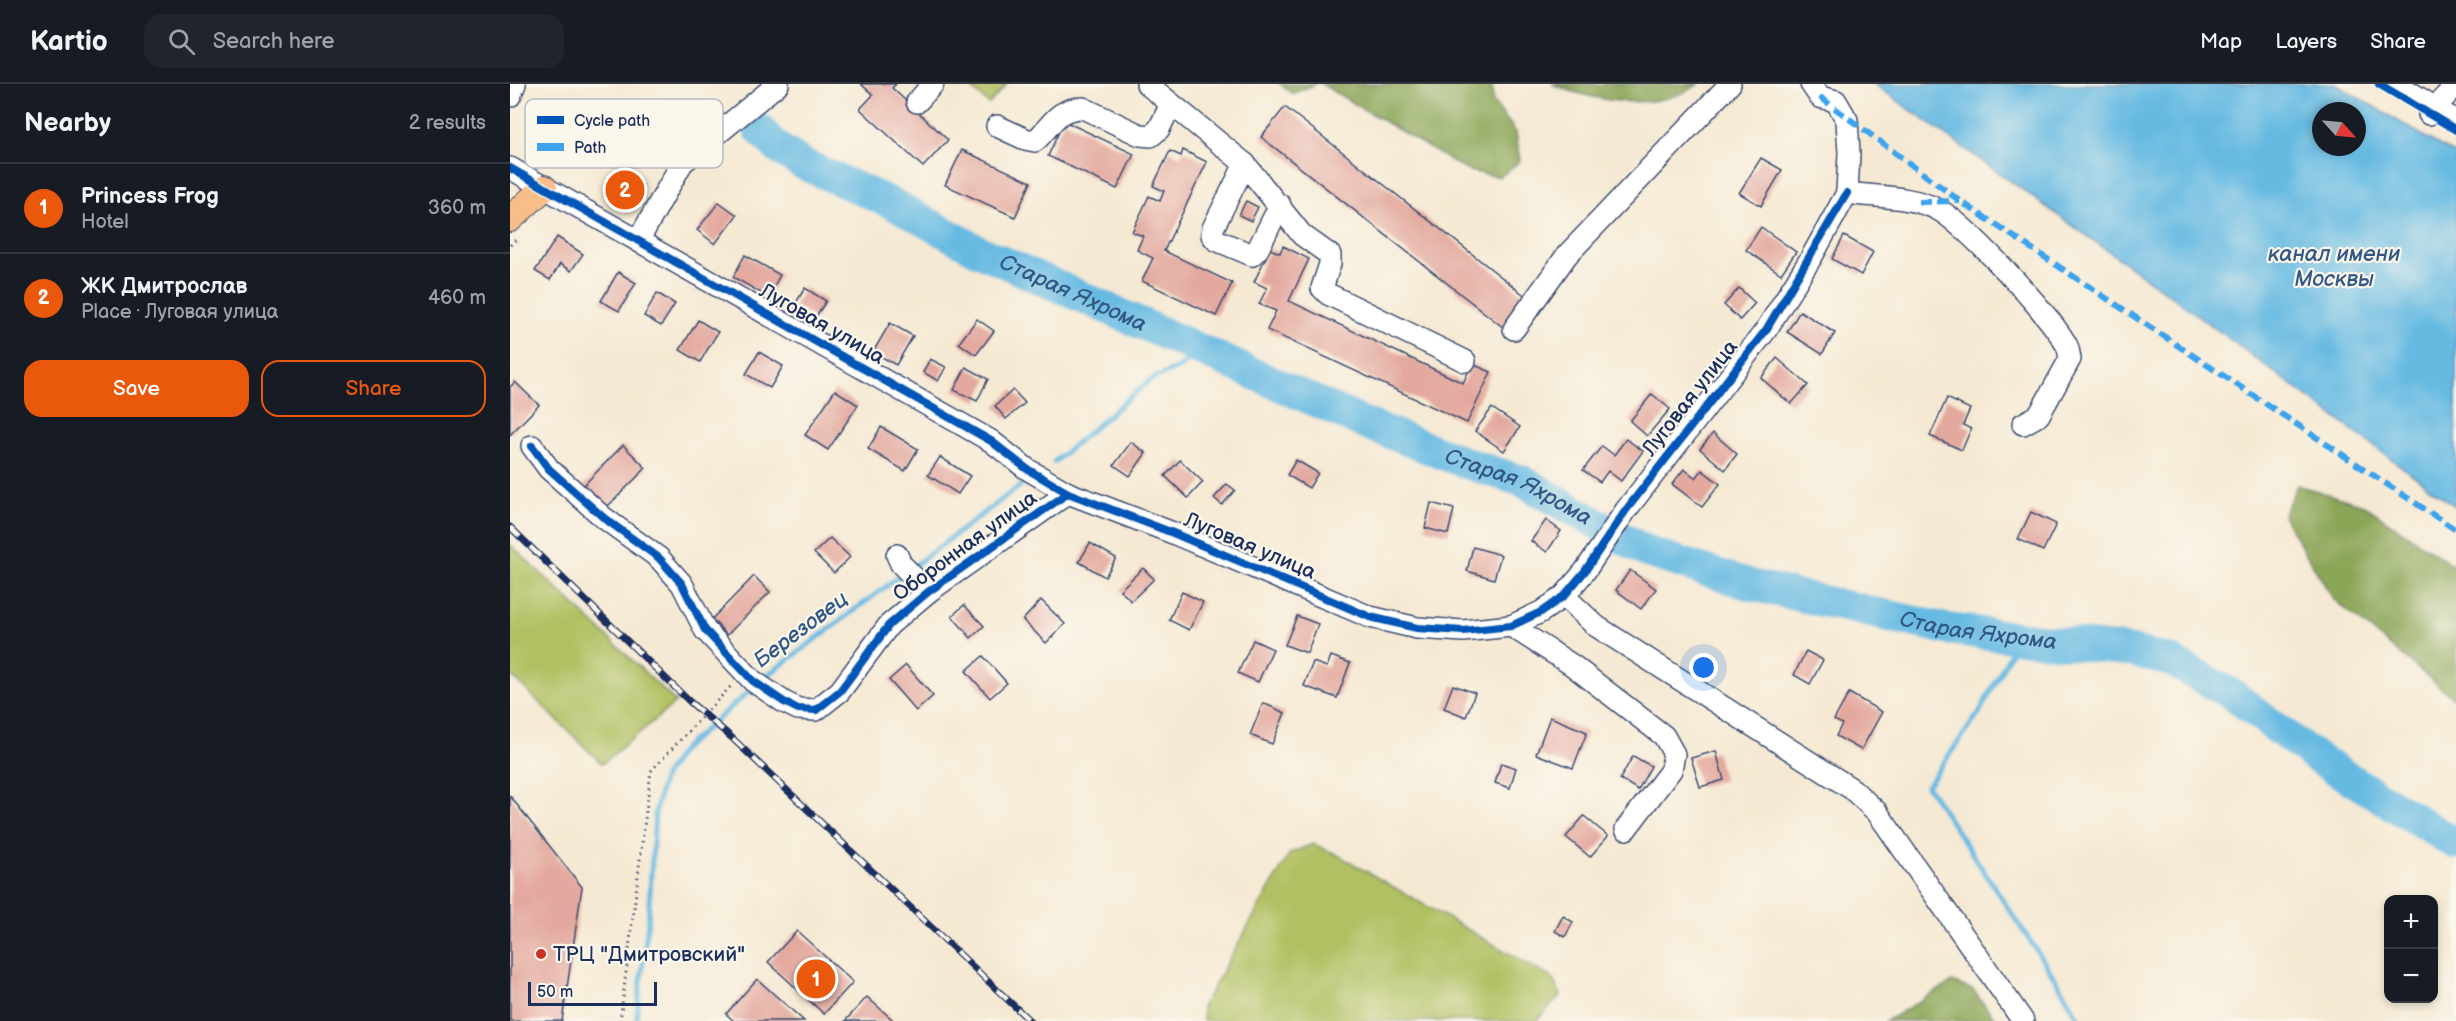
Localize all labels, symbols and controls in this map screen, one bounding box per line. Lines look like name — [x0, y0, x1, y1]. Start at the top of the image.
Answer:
search box — [144, 14, 564, 68]
text: Kartio — [30, 25, 108, 58]
icon: search — [165, 25, 198, 58]
text: Search here — [213, 28, 335, 55]
text: Map — [2200, 29, 2242, 54]
text: Layers — [2275, 29, 2337, 54]
text: Share — [2370, 29, 2426, 54]
legend — [525, 99, 723, 168]
north arrow — [2312, 102, 2366, 156]
text: Nearby — [24, 108, 111, 139]
text: 2 results — [409, 111, 486, 135]
text: Cycle path — [574, 112, 650, 131]
text: Path — [574, 139, 606, 158]
pin: 2 — [606, 168, 644, 212]
text: Princess Frog — [81, 183, 219, 210]
text: 1 — [39, 196, 48, 220]
text: 360 m — [428, 196, 486, 220]
text: Hotel — [81, 210, 129, 234]
water label: канал имени Москвы — [2268, 241, 2400, 293]
water label: Старая Яхрома — [995, 248, 1151, 338]
text: ЖК Дмитрослав — [81, 273, 247, 300]
street label: Луговая улица — [754, 278, 890, 370]
text: 2 — [38, 286, 49, 310]
text: 460 m — [428, 286, 486, 310]
text: Place · Луговая улица — [81, 300, 279, 324]
street label: Луговая улица — [1636, 334, 1743, 462]
button: Save — [24, 360, 249, 417]
button: Share — [261, 360, 486, 417]
water label: Старая Яхрома — [1441, 442, 1597, 531]
street label: Оборонная улица — [888, 485, 1042, 607]
street label: Луговая улица — [1180, 507, 1320, 585]
water label: Березовец — [749, 586, 853, 674]
water label: Старая Яхрома — [1897, 605, 2058, 655]
your location — [1689, 653, 1718, 682]
map controls — [2384, 895, 2438, 1003]
button: + — [2384, 895, 2438, 949]
place label: ТРЦ "Дмитровский" — [553, 942, 745, 967]
marker: ТРЦ "Дмитровский" — [534, 947, 548, 961]
button: − — [2384, 949, 2438, 1003]
pin: 1 — [796, 956, 836, 1002]
scale bar — [528, 979, 657, 1006]
text: 50 m — [537, 983, 573, 1002]

